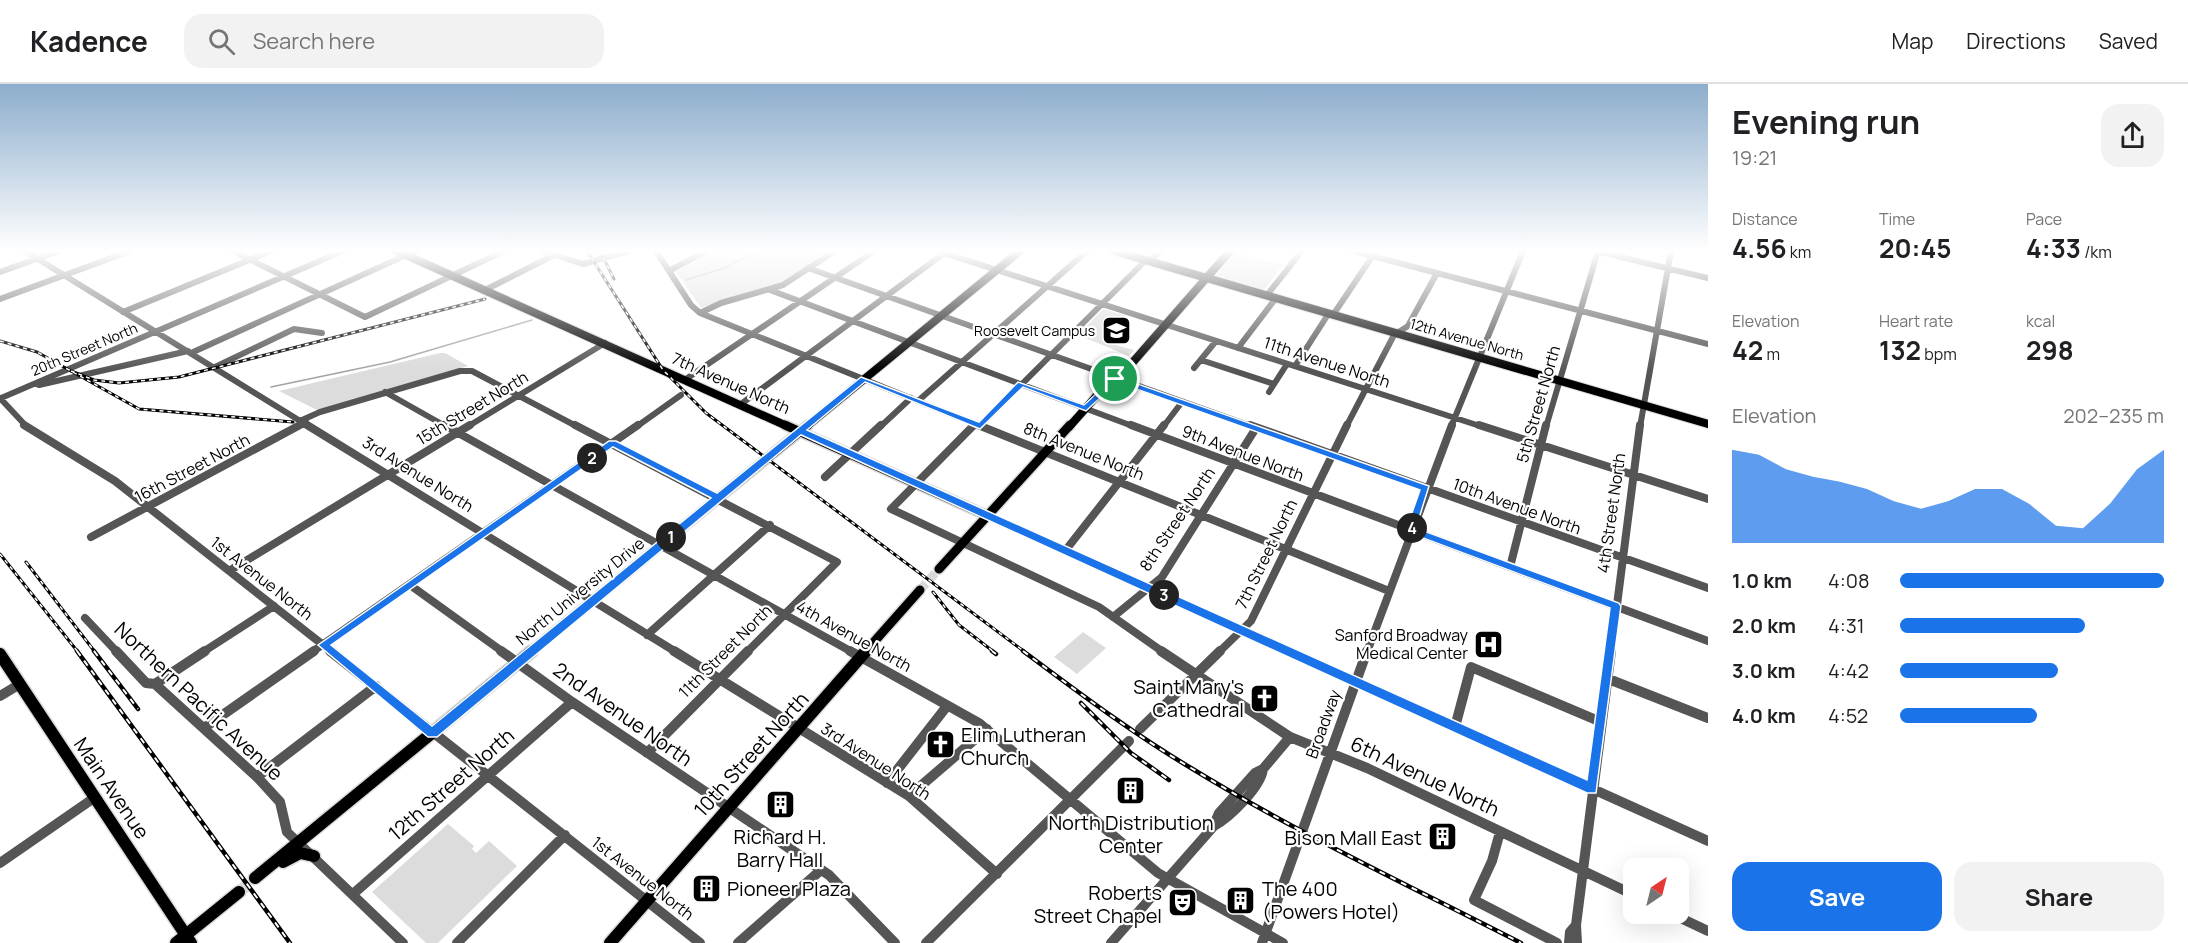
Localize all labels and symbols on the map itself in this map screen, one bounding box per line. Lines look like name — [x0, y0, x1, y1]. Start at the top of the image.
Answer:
school or university icon: Roosevelt Campus — [1100, 314, 1132, 346]
street label: 12th Avenue North — [1408, 314, 1526, 364]
street label: 20th Street North — [28, 318, 140, 380]
place label: Roosevelt Campus — [974, 321, 1095, 340]
street label: 11th Avenue North — [1261, 331, 1393, 393]
street label: 5th Street North — [1511, 343, 1565, 465]
street label: 7th Avenue North — [668, 347, 794, 419]
pin — [1089, 353, 1140, 404]
street label: 15th Street North — [412, 366, 532, 450]
street label: 8th Avenue North — [1020, 417, 1148, 485]
street label: 9th Avenue North — [1179, 420, 1307, 486]
street label: 16th Street North — [131, 428, 253, 508]
street label: 3rd Avenue North — [358, 431, 478, 517]
pin: 2 — [577, 443, 607, 473]
street label: 4th Street North — [1592, 452, 1630, 574]
street label: 8th Street North — [1134, 463, 1220, 575]
street label: 10th Avenue North — [1450, 473, 1584, 539]
street label: 7th Street North — [1230, 496, 1302, 612]
pin: 4 — [1397, 513, 1427, 543]
pin: 1 — [656, 522, 686, 552]
street label: 1st Avenue North — [206, 531, 318, 625]
street label: North University Drive — [511, 532, 649, 650]
pin: 3 — [1149, 580, 1179, 610]
street label: 4th Avenue North — [792, 595, 916, 677]
street label: 11th Street North — [673, 599, 777, 703]
street label: Northern Pacific Avenue — [109, 616, 289, 786]
place label: Sanford Broadway Medical Center — [1335, 624, 1469, 664]
hospital icon: Sanford Broadway Medical Center — [1473, 628, 1505, 660]
street label: 2nd Avenue North — [548, 656, 698, 772]
place label: Saint Mary's Cathedral — [1133, 673, 1244, 723]
church icon: Saint Mary's Cathedral — [1249, 682, 1281, 714]
street label: 10th Street North — [688, 686, 814, 822]
street label: Broadway — [1300, 686, 1346, 762]
street label: 3rd Avenue North — [817, 717, 935, 805]
place label: Elim Lutheran Church — [961, 721, 1086, 771]
street label: 12th Street North — [382, 722, 520, 846]
church icon: Elim Lutheran Church — [924, 729, 956, 761]
street label: 6th Avenue North — [1346, 730, 1504, 822]
street label: Main Avenue — [68, 732, 156, 844]
building icon: North Distribution Center — [1115, 775, 1147, 807]
building icon: Richard H. Barry Hall — [764, 789, 796, 821]
place label: North Distribution Center — [1048, 809, 1214, 859]
building icon: Bison Mall East — [1427, 821, 1459, 853]
place label: Richard H. Barry Hall — [734, 823, 826, 873]
place label: Bison Mall East — [1285, 824, 1422, 851]
street label: 1st Avenue North — [587, 831, 699, 925]
north arrow — [1623, 858, 1689, 924]
building icon: Pioneer Plaza — [690, 872, 722, 904]
place label: Pioneer Plaza — [727, 875, 851, 902]
place label: The 400 (Powers Hotel) — [1262, 875, 1400, 925]
place label: Roberts Street Chapel — [1034, 879, 1162, 929]
building icon: The 400 (Powers Hotel) — [1225, 884, 1257, 916]
theatre icon: Roberts Street Chapel — [1167, 887, 1199, 919]

